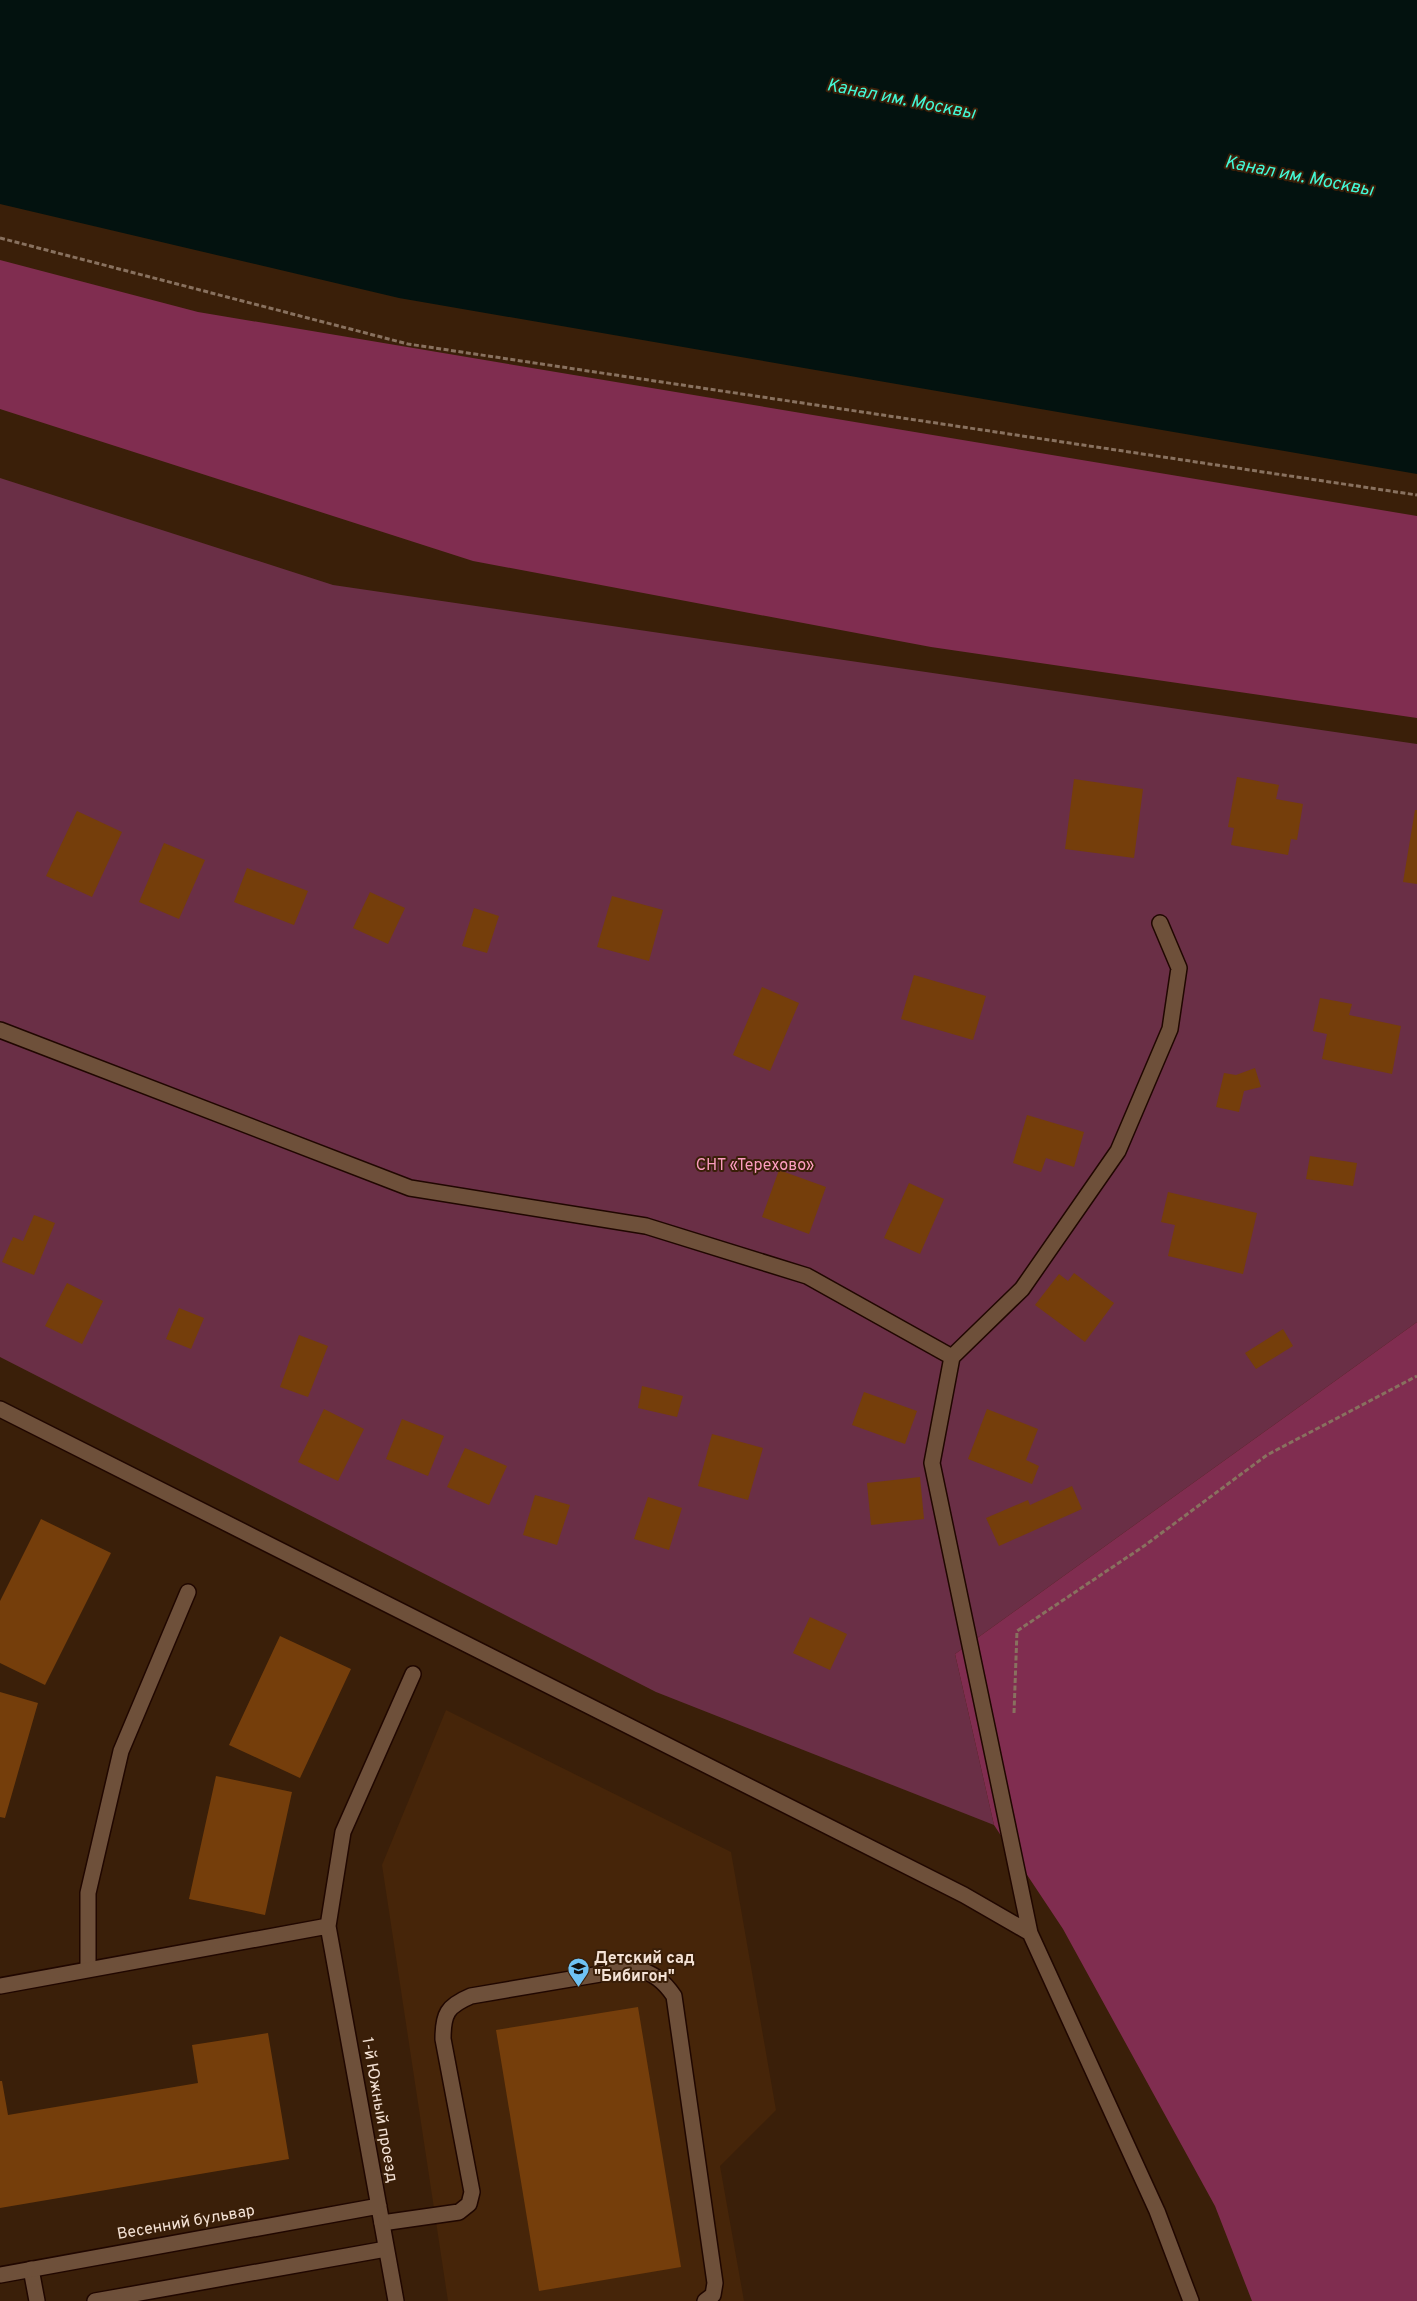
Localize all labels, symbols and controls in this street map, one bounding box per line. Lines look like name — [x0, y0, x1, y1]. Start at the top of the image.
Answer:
water label: Канал им. Москвы — [825, 74, 978, 126]
water label: Канал им. Москвы — [1223, 151, 1376, 203]
park label: СНТ «Терехово» — [696, 1156, 814, 1176]
place label: Детский сад "Бибигон" — [594, 1949, 695, 1987]
school or university icon: Детский сад "Бибигон" — [566, 1956, 590, 1987]
street label: 1-й Южный проезд — [356, 2036, 402, 2184]
street label: Весенний бульвар — [115, 2201, 257, 2245]

